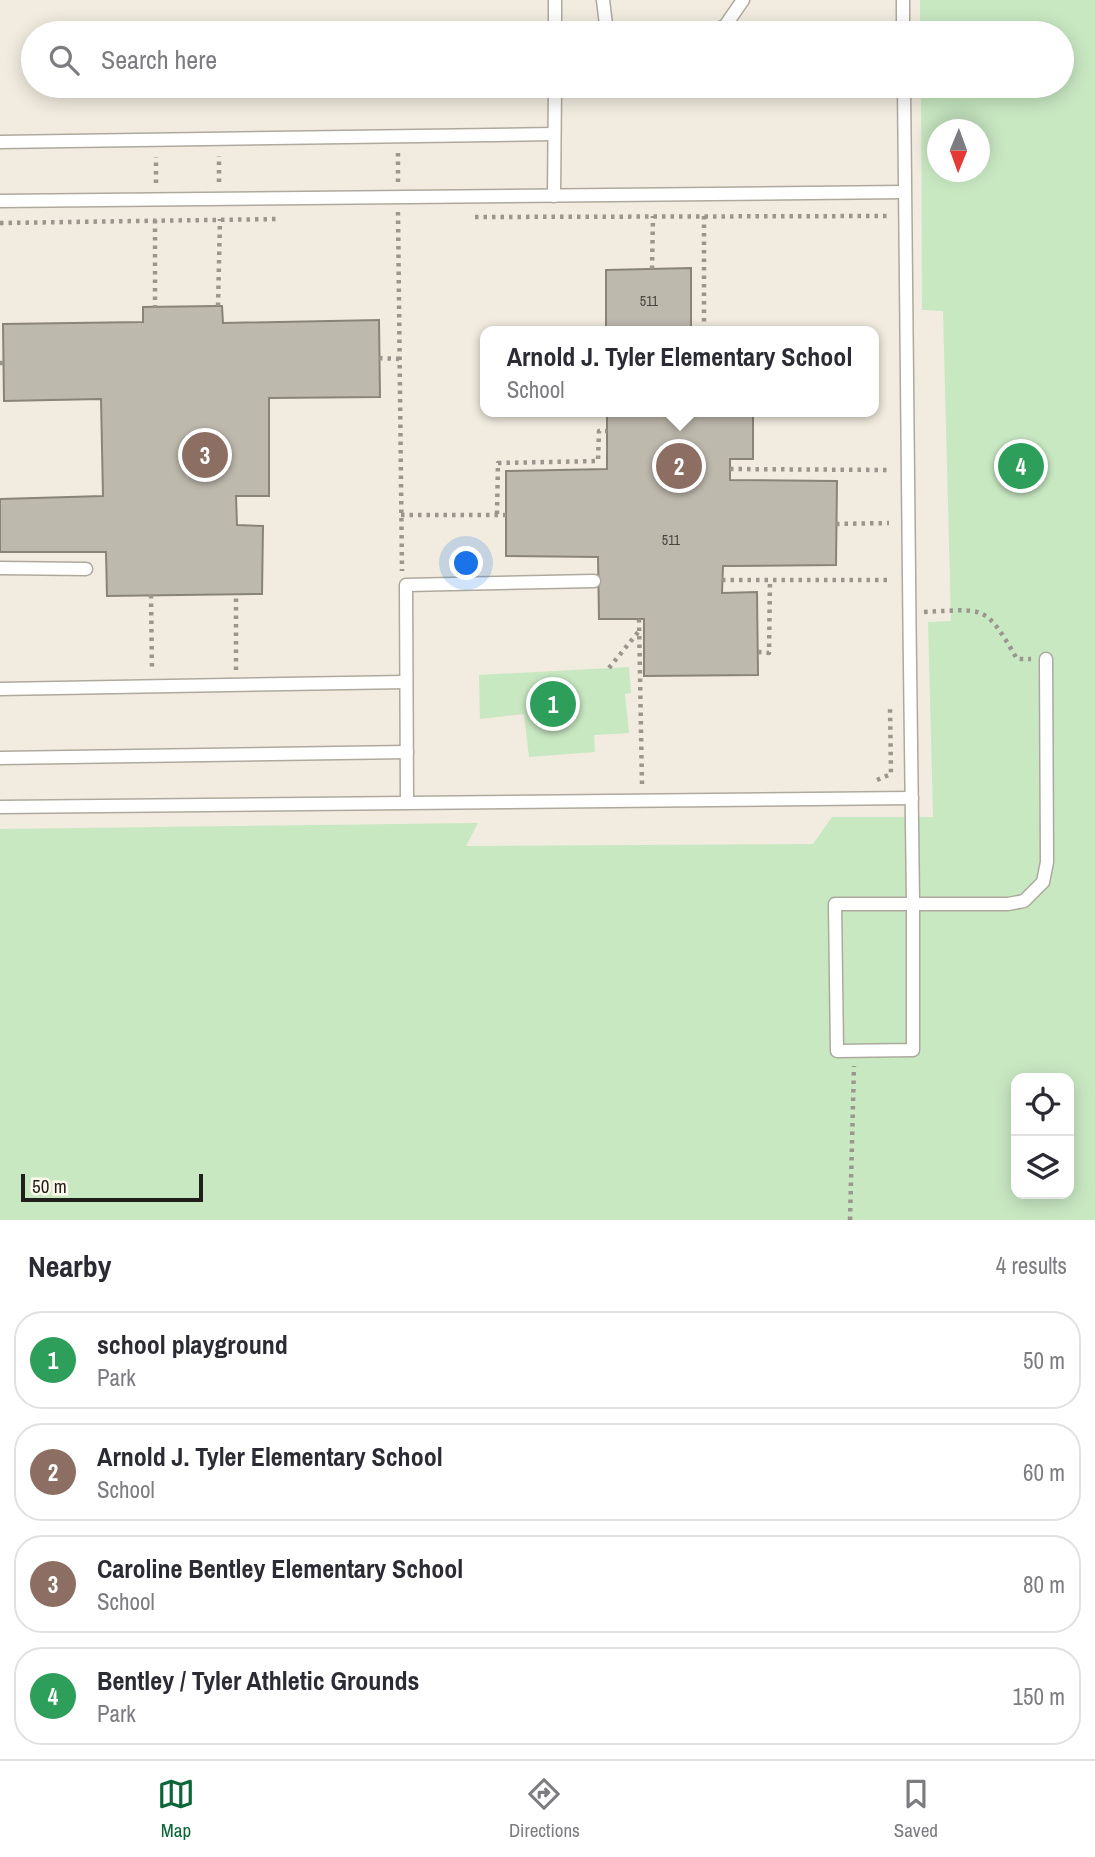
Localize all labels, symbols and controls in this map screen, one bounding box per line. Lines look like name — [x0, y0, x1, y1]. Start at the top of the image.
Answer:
search box — [21, 21, 1074, 98]
icon: search — [45, 41, 83, 79]
text: Search here — [101, 42, 217, 77]
north arrow — [927, 119, 990, 182]
house number: 511 — [640, 292, 659, 310]
popup — [480, 326, 879, 417]
text: Arnold J. Tyler Elementary School — [507, 339, 852, 374]
text: School — [507, 374, 564, 405]
pin: 3 — [182, 429, 228, 481]
pin: 2 — [656, 440, 702, 492]
pin: 4 — [998, 440, 1044, 492]
house number: 511 — [662, 531, 681, 549]
your location — [449, 546, 483, 580]
pin: 1 — [530, 678, 576, 730]
map controls — [1011, 1073, 1074, 1199]
button: locate — [1011, 1073, 1074, 1136]
button: layers — [1011, 1136, 1074, 1199]
scale bar — [21, 1171, 203, 1203]
text: 50 m — [32, 1173, 67, 1199]
text: Nearby — [28, 1246, 111, 1286]
text: 4 results — [996, 1250, 1067, 1281]
text: school playground — [97, 1327, 288, 1362]
text: 1 — [48, 1345, 58, 1376]
text: 50 m — [1023, 1345, 1065, 1376]
text: Park — [97, 1362, 136, 1393]
text: Arnold J. Tyler Elementary School — [97, 1439, 443, 1474]
text: 2 — [48, 1457, 58, 1488]
text: 60 m — [1023, 1457, 1065, 1488]
text: School — [97, 1474, 155, 1505]
text: Caroline Bentley Elementary School — [97, 1551, 463, 1586]
text: 3 — [48, 1569, 58, 1600]
text: 80 m — [1023, 1569, 1065, 1600]
text: School — [97, 1586, 155, 1617]
text: Bentley / Tyler Athletic Grounds — [97, 1663, 419, 1698]
text: 4 — [48, 1681, 58, 1712]
text: 150 m — [1013, 1681, 1065, 1712]
text: Park — [97, 1698, 136, 1729]
tab: Map — [157, 1775, 195, 1843]
tab: Directions — [509, 1775, 580, 1843]
tab: Saved — [894, 1775, 938, 1843]

